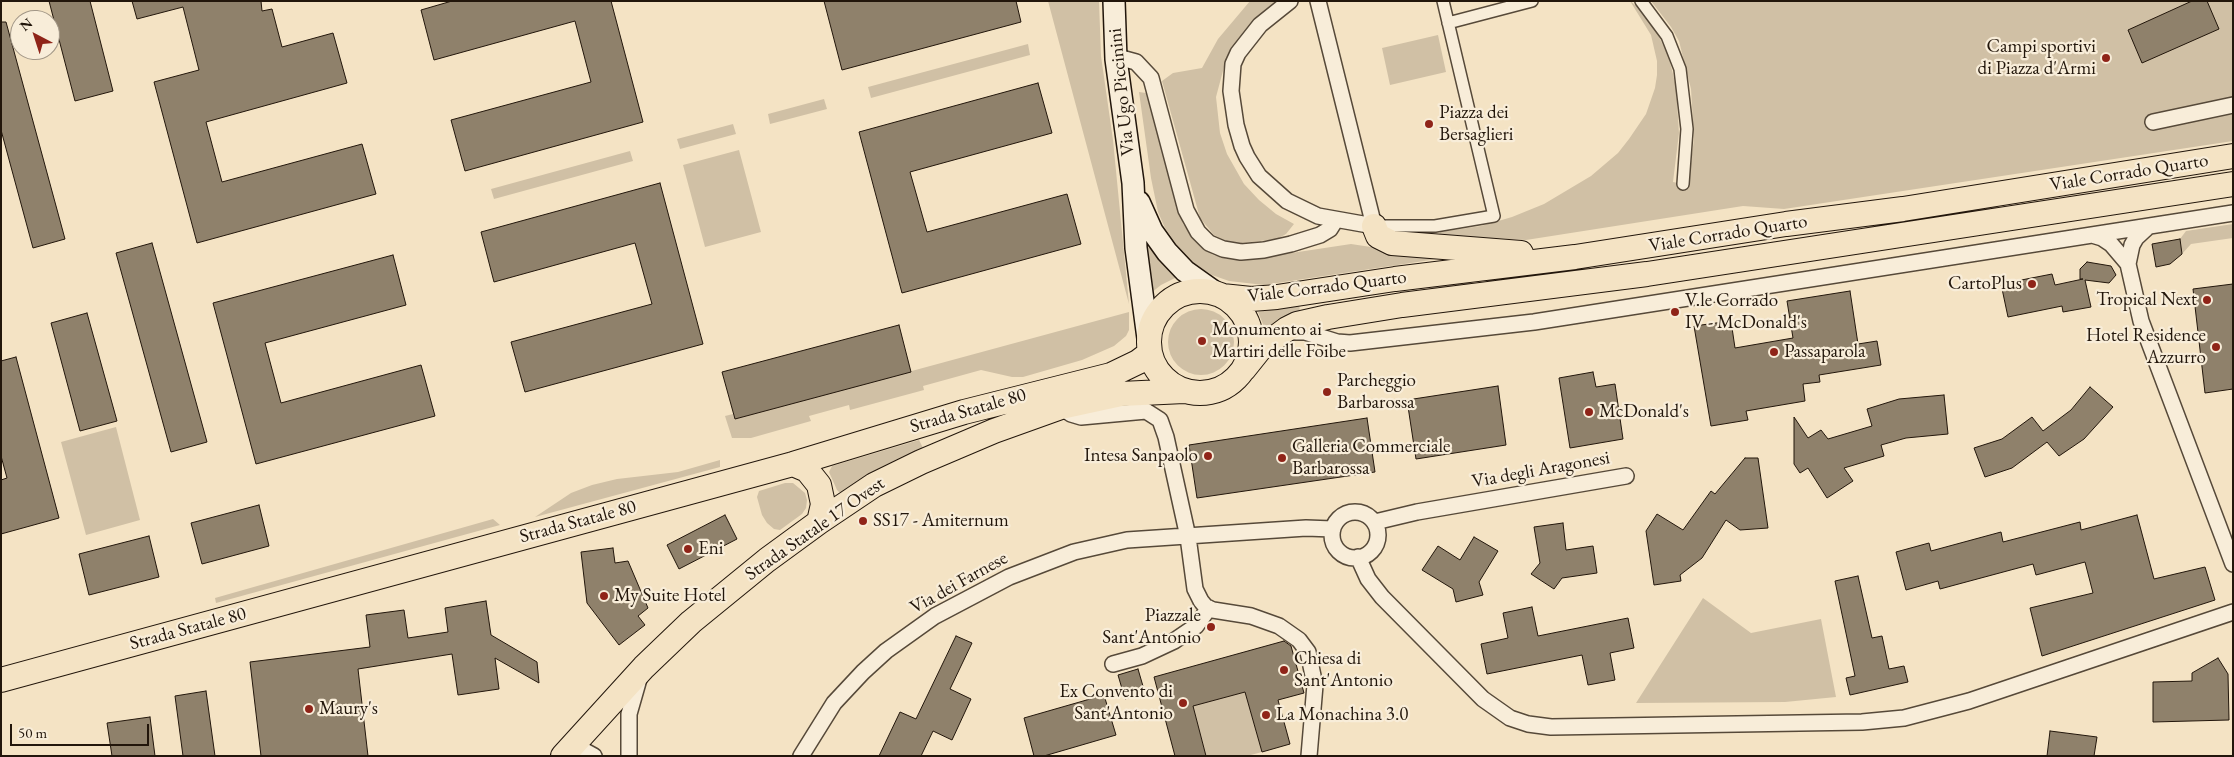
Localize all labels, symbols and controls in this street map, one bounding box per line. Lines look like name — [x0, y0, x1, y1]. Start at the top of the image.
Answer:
north arrow — [10, 10, 60, 60]
text: N — [16, 14, 36, 35]
street label: Via Ugo Piccinini — [1104, 27, 1140, 157]
place label: Campi sportivi di Piazza d'Armi — [1978, 36, 2096, 80]
marker: Campi sportivi di Piazza d'Armi — [2100, 52, 2112, 64]
place label: Piazza dei Bersaglieri — [1439, 102, 1514, 146]
marker: Piazza dei Bersaglieri — [1423, 118, 1435, 130]
street label: Viale Corrado Quarto — [2048, 149, 2210, 197]
street label: Viale Corrado Quarto — [1647, 210, 1809, 258]
street label: Viale Corrado Quarto — [1246, 266, 1408, 308]
place label: CartoPlus — [1948, 273, 2022, 295]
marker: CartoPlus — [2026, 278, 2038, 290]
place label: Tropical Next — [2096, 289, 2197, 311]
place label: V.le Corrado IV - McDonald's — [1685, 290, 1807, 334]
marker: Tropical Next — [2201, 294, 2213, 306]
marker: V.le Corrado IV - McDonald's — [1669, 306, 1681, 318]
place label: Monumento ai Martiri delle Foibe — [1212, 319, 1346, 363]
place label: Hotel Residence Azzurro — [2086, 325, 2206, 369]
marker: Monumento ai Martiri delle Foibe — [1196, 335, 1208, 347]
place label: Passaparola — [1784, 341, 1866, 363]
marker: Hotel Residence Azzurro — [2210, 341, 2222, 353]
marker: Passaparola — [1768, 346, 1780, 358]
place label: Parcheggio Barbarossa — [1337, 370, 1416, 414]
street label: Strada Statale 80 — [907, 384, 1029, 438]
marker: Parcheggio Barbarossa — [1321, 386, 1333, 398]
place label: McDonald's — [1599, 401, 1689, 423]
marker: McDonald's — [1583, 406, 1595, 418]
place label: Galleria Commerciale Barbarossa — [1292, 436, 1450, 480]
place label: Intesa Sanpaolo — [1084, 445, 1198, 467]
street label: Via degli Aragonesi — [1470, 447, 1612, 493]
marker: Intesa Sanpaolo — [1202, 450, 1214, 462]
marker: Galleria Commerciale Barbarossa — [1276, 452, 1288, 464]
street label: Strada Statale 17 Ovest — [741, 472, 889, 586]
street label: Strada Statale 80 — [517, 496, 639, 548]
place label: SS17 - Amiternum — [873, 510, 1009, 532]
marker: SS17 - Amiternum — [857, 515, 869, 527]
place label: Eni — [698, 538, 723, 560]
marker: Eni — [682, 543, 694, 555]
street label: Via dei Farnese — [906, 547, 1012, 619]
place label: My Suite Hotel — [614, 585, 726, 607]
marker: My Suite Hotel — [598, 590, 610, 602]
street label: Strada Statale 80 — [127, 603, 249, 655]
place label: Piazzale Sant'Antonio — [1102, 605, 1201, 649]
marker: Piazzale Sant'Antonio — [1205, 621, 1217, 633]
place label: Chiesa di Sant'Antonio — [1294, 648, 1393, 692]
marker: Chiesa di Sant'Antonio — [1278, 664, 1290, 676]
place label: Ex Convento di Sant'Antonio — [1059, 681, 1173, 725]
marker: Ex Convento di Sant'Antonio — [1177, 697, 1189, 709]
place label: Maury's — [319, 698, 378, 720]
marker: Maury's — [303, 703, 315, 715]
place label: La Monachina 3.0 — [1276, 704, 1408, 726]
marker: La Monachina 3.0 — [1260, 709, 1272, 721]
scale bar — [12, 714, 151, 746]
text: 50 m — [18, 723, 47, 742]

